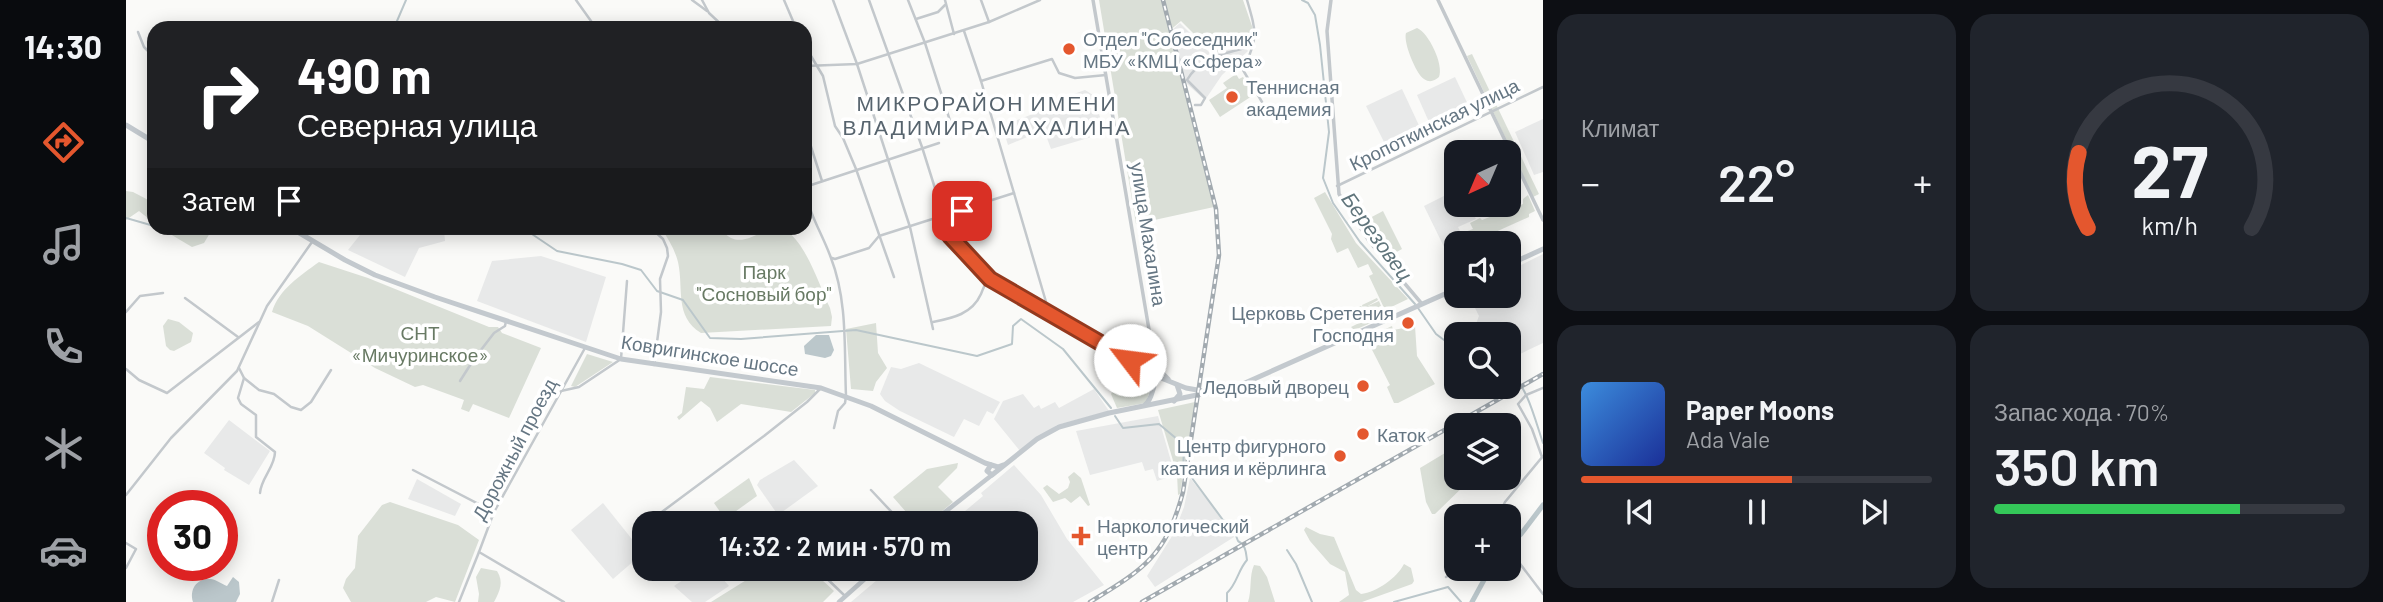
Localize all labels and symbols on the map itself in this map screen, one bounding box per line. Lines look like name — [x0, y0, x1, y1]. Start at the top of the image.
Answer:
place label: Отдел "Собеседник" МБУ «КМЦ «Сфера» — [1083, 27, 1263, 72]
marker: Отдел "Собеседник" МБУ «КМЦ «Сфера» — [1061, 41, 1077, 57]
street label: Кропоткинская улица — [1345, 73, 1523, 175]
place label: Теннисная академия — [1246, 75, 1340, 120]
marker: Теннисная академия — [1224, 89, 1240, 105]
district label: МИКРОРАЙОН ИМЕНИ ВЛАДИМИРА МАХАЛИНА — [843, 90, 1132, 139]
north arrow — [1444, 140, 1521, 217]
street label: улица Махалина — [1126, 160, 1172, 308]
pin — [932, 181, 992, 241]
water label: Березовец — [1337, 187, 1419, 285]
park label: Парк "Сосновый бор" — [696, 260, 832, 305]
place label: Церковь Сретения Господня — [1231, 301, 1394, 346]
marker: Церковь Сретения Господня — [1400, 315, 1416, 331]
park label: СНТ «Мичуринское» — [352, 321, 488, 366]
position arrow — [1093, 323, 1167, 397]
street label: Ковригинское шоссе — [620, 330, 800, 380]
street label: Дорожный проезд — [467, 374, 561, 524]
place label: Ледовый дворец — [1203, 375, 1349, 398]
marker: Ледовый дворец — [1355, 378, 1371, 394]
place label: Каток — [1377, 423, 1426, 446]
marker: Каток — [1355, 426, 1371, 442]
place label: Центр фигурного катания и кёрлинга — [1160, 434, 1326, 479]
marker: Центр фигурного катания и кёрлинга — [1332, 448, 1348, 464]
speed limit sign: 30 — [147, 490, 238, 581]
place label: Наркологический центр — [1097, 514, 1249, 559]
marker: Наркологический центр — [1071, 526, 1091, 546]

